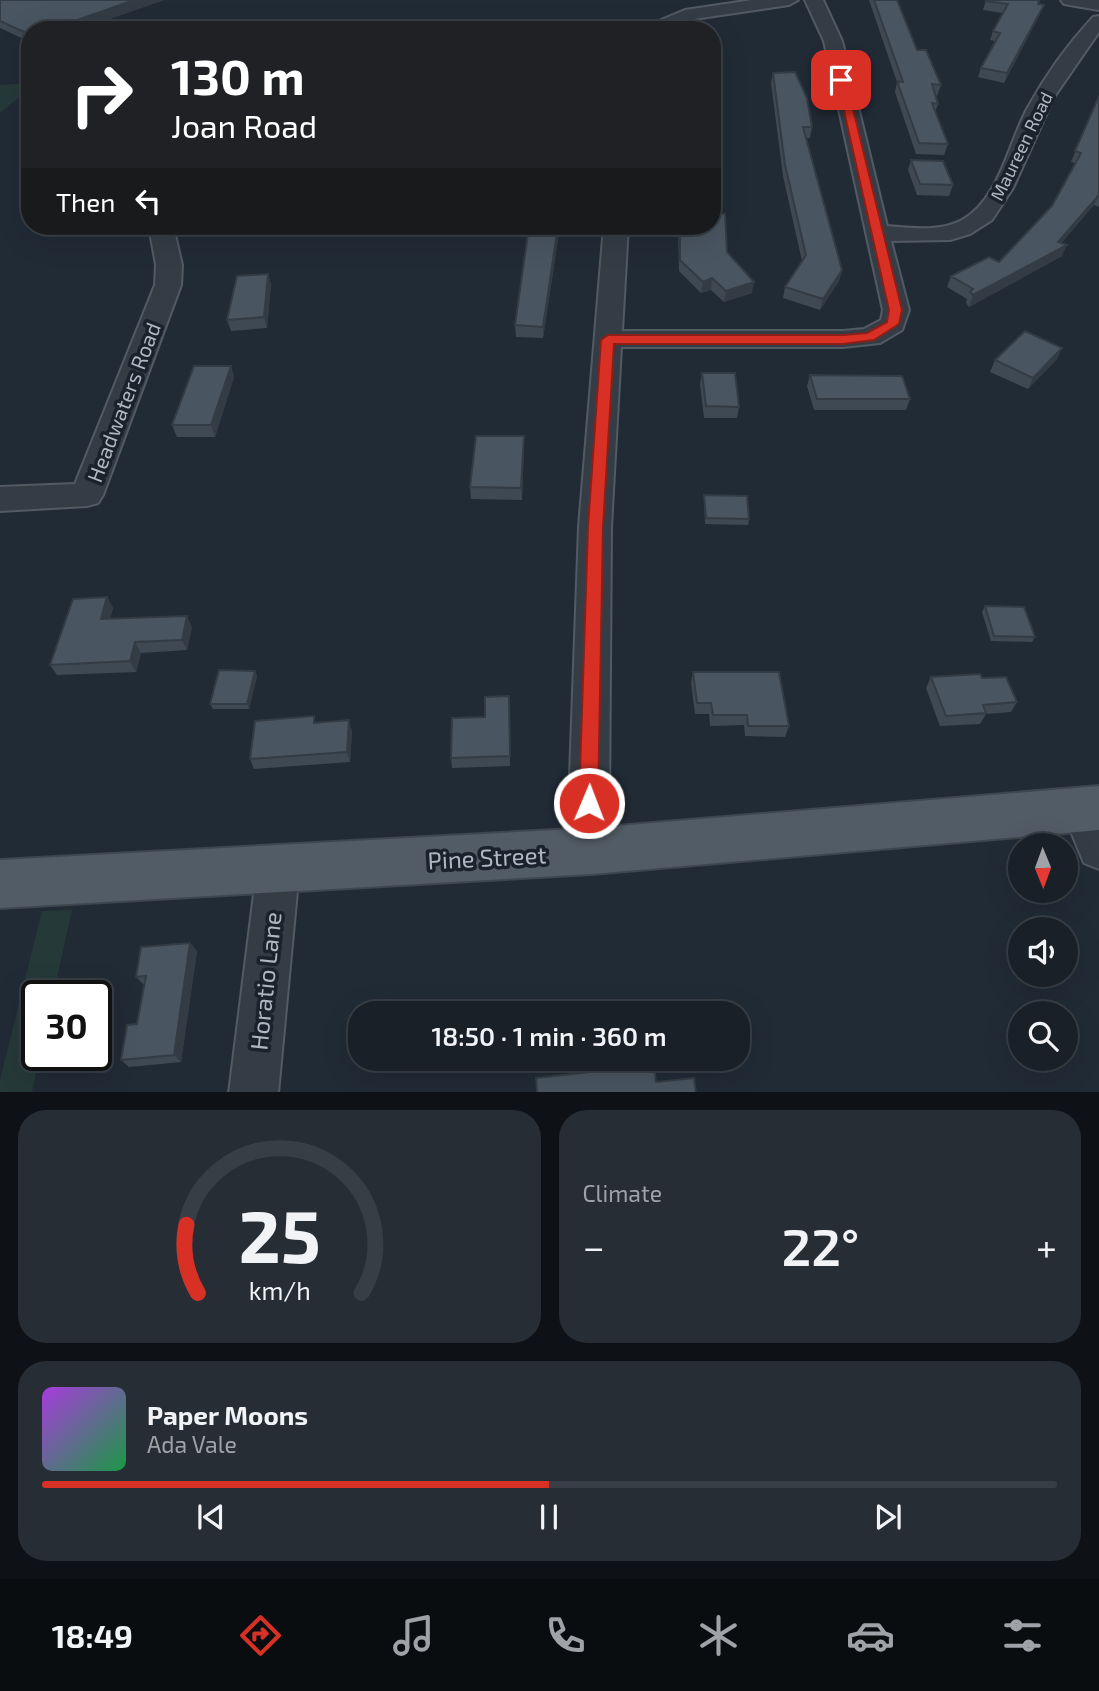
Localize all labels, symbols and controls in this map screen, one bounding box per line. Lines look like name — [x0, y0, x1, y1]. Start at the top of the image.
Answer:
text: 130 m — [171, 46, 305, 105]
icon: right — [56, 49, 147, 140]
pin — [811, 50, 871, 110]
icon: arrive — [822, 61, 860, 99]
street label: Maureen Road — [985, 88, 1057, 204]
text: Joan Road — [171, 106, 317, 144]
icon: left — [129, 182, 167, 220]
text: Then — [56, 186, 115, 217]
street label: Headwaters Road — [81, 319, 165, 485]
position arrow — [552, 766, 626, 840]
north arrow — [1008, 833, 1078, 903]
map controls — [1008, 833, 1078, 1071]
street label: Pine Street — [427, 839, 547, 875]
street label: Horatio Lane — [243, 910, 287, 1052]
button: sound — [1008, 917, 1078, 987]
speed limit sign: 30 — [21, 980, 112, 1071]
button: search — [1008, 1001, 1078, 1071]
text: 18:50 · 1 min · 360 m — [431, 1020, 667, 1051]
text: Climate — [583, 1179, 662, 1207]
text: 25 — [238, 1190, 320, 1278]
text: 22° — [781, 1214, 859, 1276]
text: − — [583, 1223, 605, 1269]
text: + — [1036, 1223, 1057, 1269]
text: km/h — [248, 1274, 310, 1304]
text: Paper Moons — [147, 1399, 308, 1430]
text: Ada Vale — [147, 1430, 237, 1458]
icon: previous — [192, 1498, 230, 1536]
icon: pause — [530, 1498, 568, 1536]
icon: next — [869, 1498, 907, 1536]
icon: directions — [236, 1611, 285, 1660]
icon: music — [389, 1611, 438, 1660]
icon: phone — [541, 1611, 590, 1660]
icon: climate — [694, 1611, 743, 1660]
icon: car — [846, 1611, 895, 1660]
icon: filters — [998, 1611, 1047, 1660]
text: 18:49 — [52, 1616, 133, 1654]

